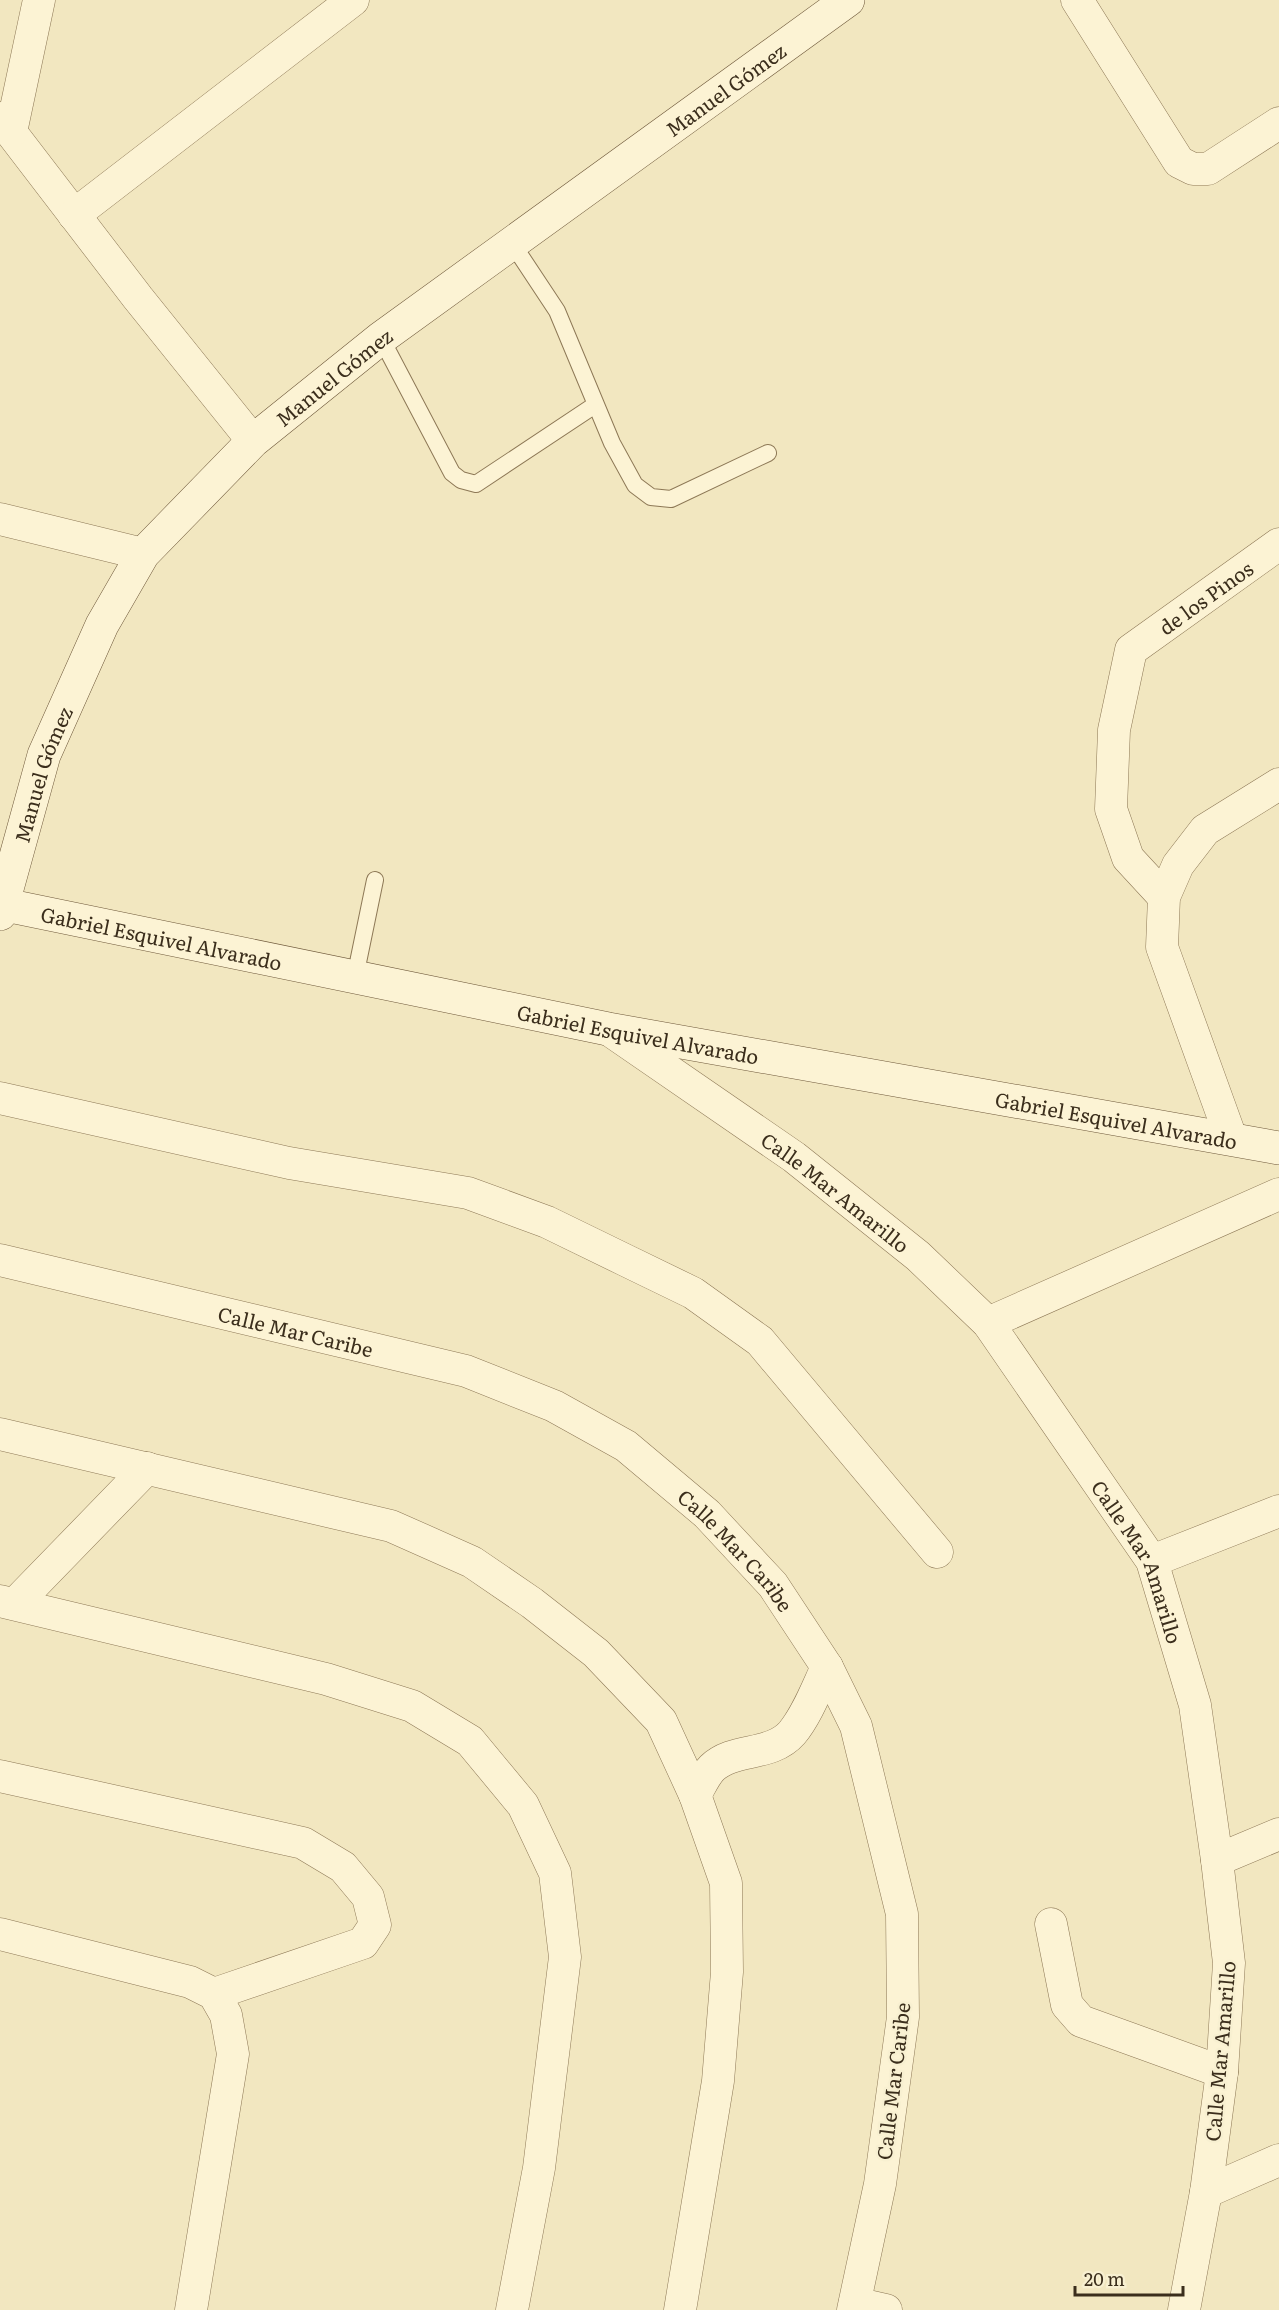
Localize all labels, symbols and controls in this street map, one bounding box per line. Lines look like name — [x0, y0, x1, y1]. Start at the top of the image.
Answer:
street label: Manuel Gómez — [659, 35, 792, 143]
street label: Manuel Gómez — [268, 320, 398, 433]
street label: de los Pinos — [1152, 553, 1258, 641]
street label: Manuel Gómez — [5, 701, 79, 846]
street label: Gabriel Esquivel Alvarado — [38, 898, 285, 977]
street label: Gabriel Esquivel Alvarado — [514, 996, 761, 1070]
street label: Gabriel Esquivel Alvarado — [993, 1083, 1240, 1155]
street label: Calle Mar Amarillo — [755, 1124, 917, 1259]
street label: Calle Mar Caribe — [215, 1297, 376, 1363]
street label: Calle Mar Amarillo — [1085, 1473, 1191, 1647]
street label: Calle Mar Caribe — [672, 1481, 801, 1617]
street label: Calle Mar Amarillo — [1196, 1959, 1242, 2143]
street label: Calle Mar Caribe — [867, 2001, 917, 2161]
scale bar — [1075, 2259, 1183, 2297]
text: 20 m — [1084, 2265, 1125, 2292]

